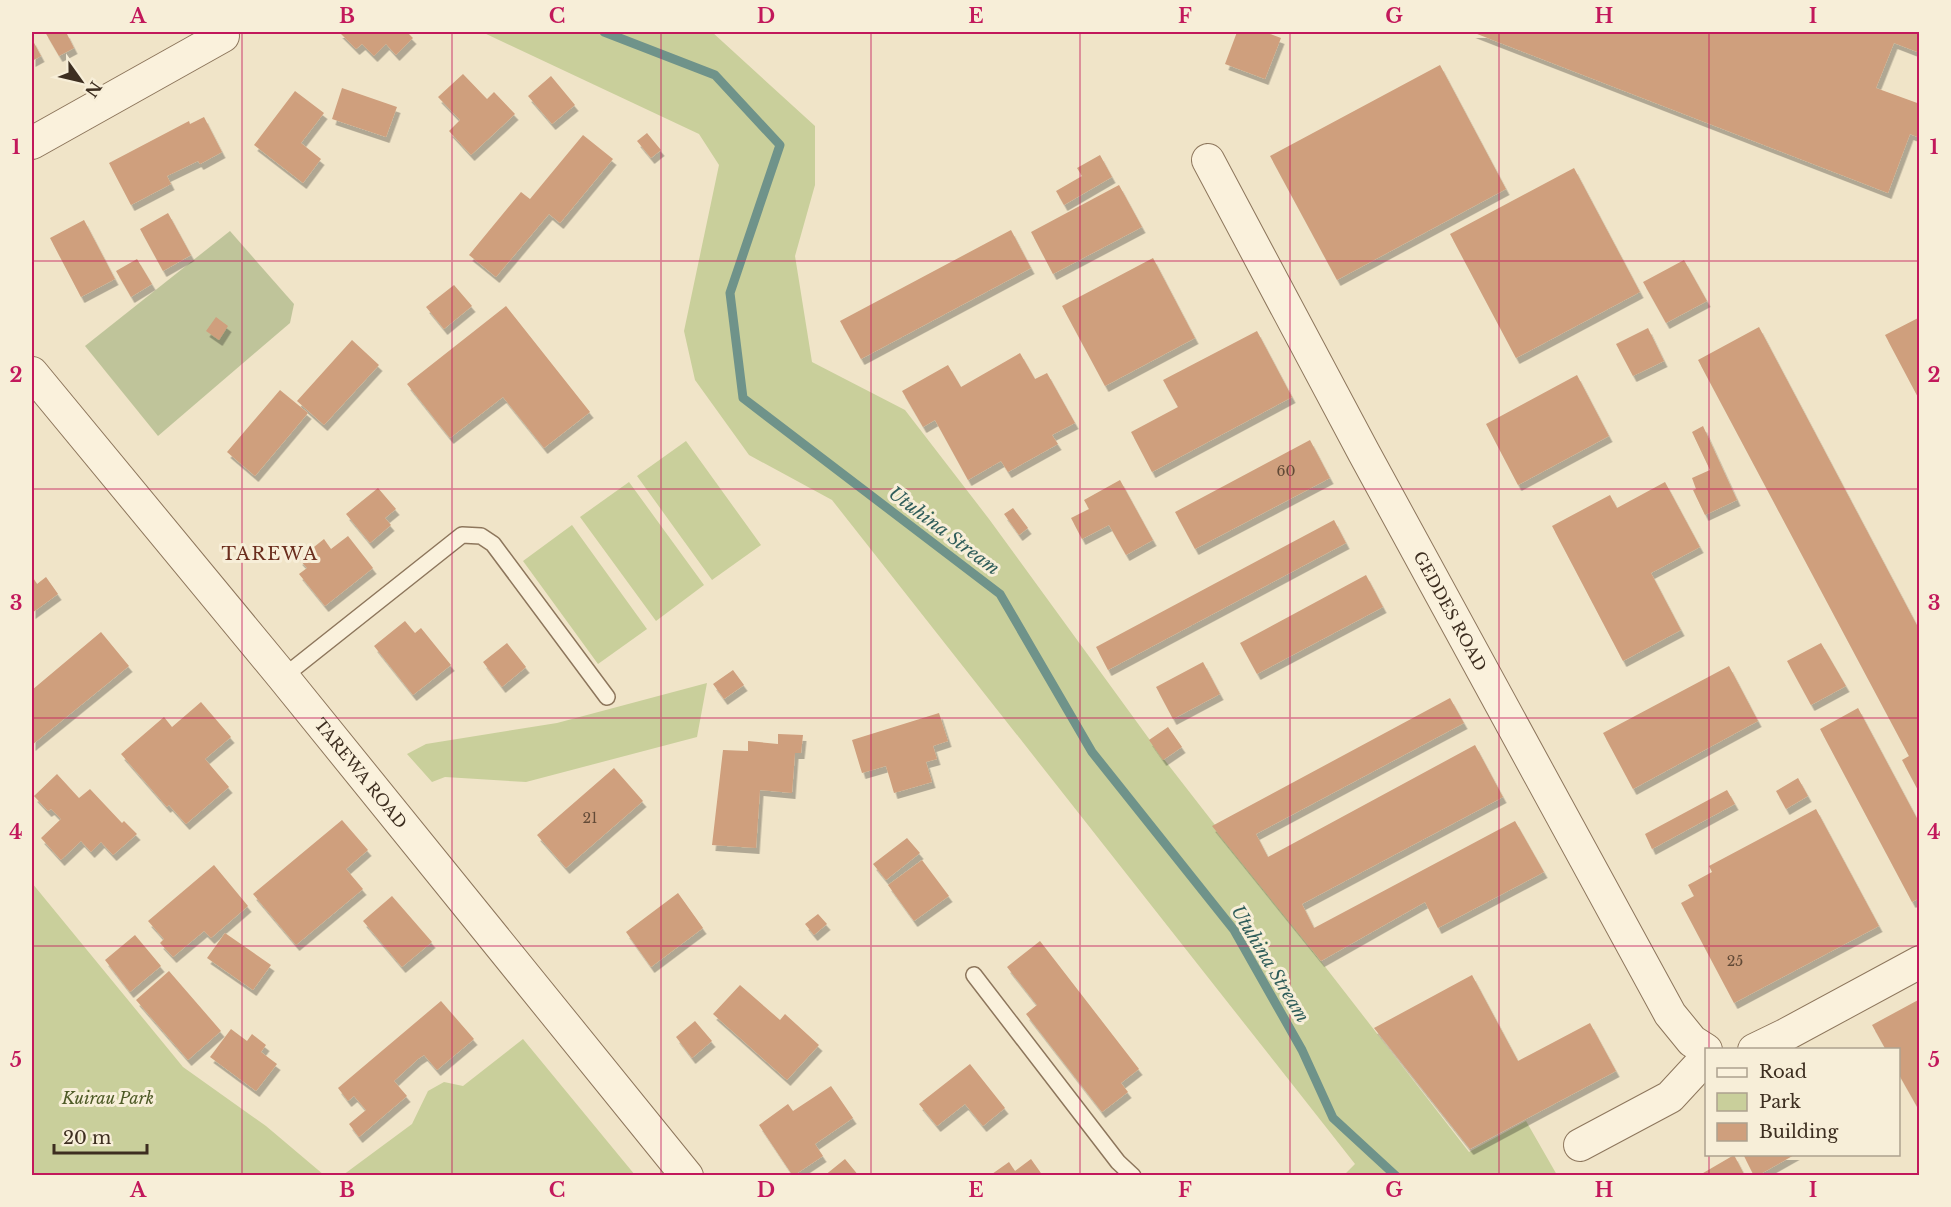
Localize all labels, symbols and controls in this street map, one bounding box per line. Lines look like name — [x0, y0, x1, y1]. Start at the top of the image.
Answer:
text: A — [129, 4, 147, 28]
text: B — [339, 4, 355, 28]
text: C — [549, 4, 565, 28]
text: D — [757, 4, 775, 28]
text: E — [968, 4, 984, 28]
text: F — [1178, 4, 1192, 28]
text: G — [1385, 4, 1403, 28]
text: H — [1595, 4, 1614, 28]
text: I — [1809, 4, 1817, 28]
north arrow — [51, 51, 111, 111]
text: N — [81, 78, 106, 101]
text: 1 — [12, 135, 21, 159]
text: 1 — [1930, 135, 1939, 159]
text: 2 — [9, 363, 23, 387]
text: 2 — [1927, 363, 1941, 387]
house number: 60 — [1277, 462, 1296, 480]
water label: Utuhina Stream — [884, 482, 1004, 580]
district label: TAREWA — [221, 543, 319, 565]
street label: GEDDES ROAD — [1409, 548, 1491, 674]
text: 3 — [10, 591, 22, 615]
text: 3 — [1928, 591, 1940, 615]
street label: TAREWA ROAD — [310, 714, 411, 832]
house number: 21 — [583, 809, 597, 827]
text: 4 — [9, 820, 23, 844]
text: 4 — [1927, 820, 1941, 844]
water label: Utuhina Stream — [1226, 901, 1314, 1027]
house number: 25 — [1727, 952, 1743, 970]
text: 5 — [10, 1048, 22, 1072]
legend — [1705, 1048, 1900, 1156]
text: 5 — [1928, 1048, 1940, 1072]
text: Road — [1759, 1061, 1807, 1083]
park label: Kuirau Park — [61, 1088, 154, 1108]
text: Park — [1759, 1091, 1801, 1113]
scale bar — [54, 1117, 147, 1155]
text: Building — [1759, 1121, 1838, 1143]
text: 20 m — [63, 1127, 111, 1149]
text: A — [129, 1178, 147, 1202]
text: B — [339, 1178, 355, 1202]
text: C — [549, 1178, 565, 1202]
text: D — [757, 1178, 775, 1202]
text: E — [968, 1178, 984, 1202]
text: F — [1178, 1178, 1192, 1202]
text: G — [1385, 1178, 1403, 1202]
text: H — [1595, 1178, 1614, 1202]
text: I — [1809, 1178, 1817, 1202]

